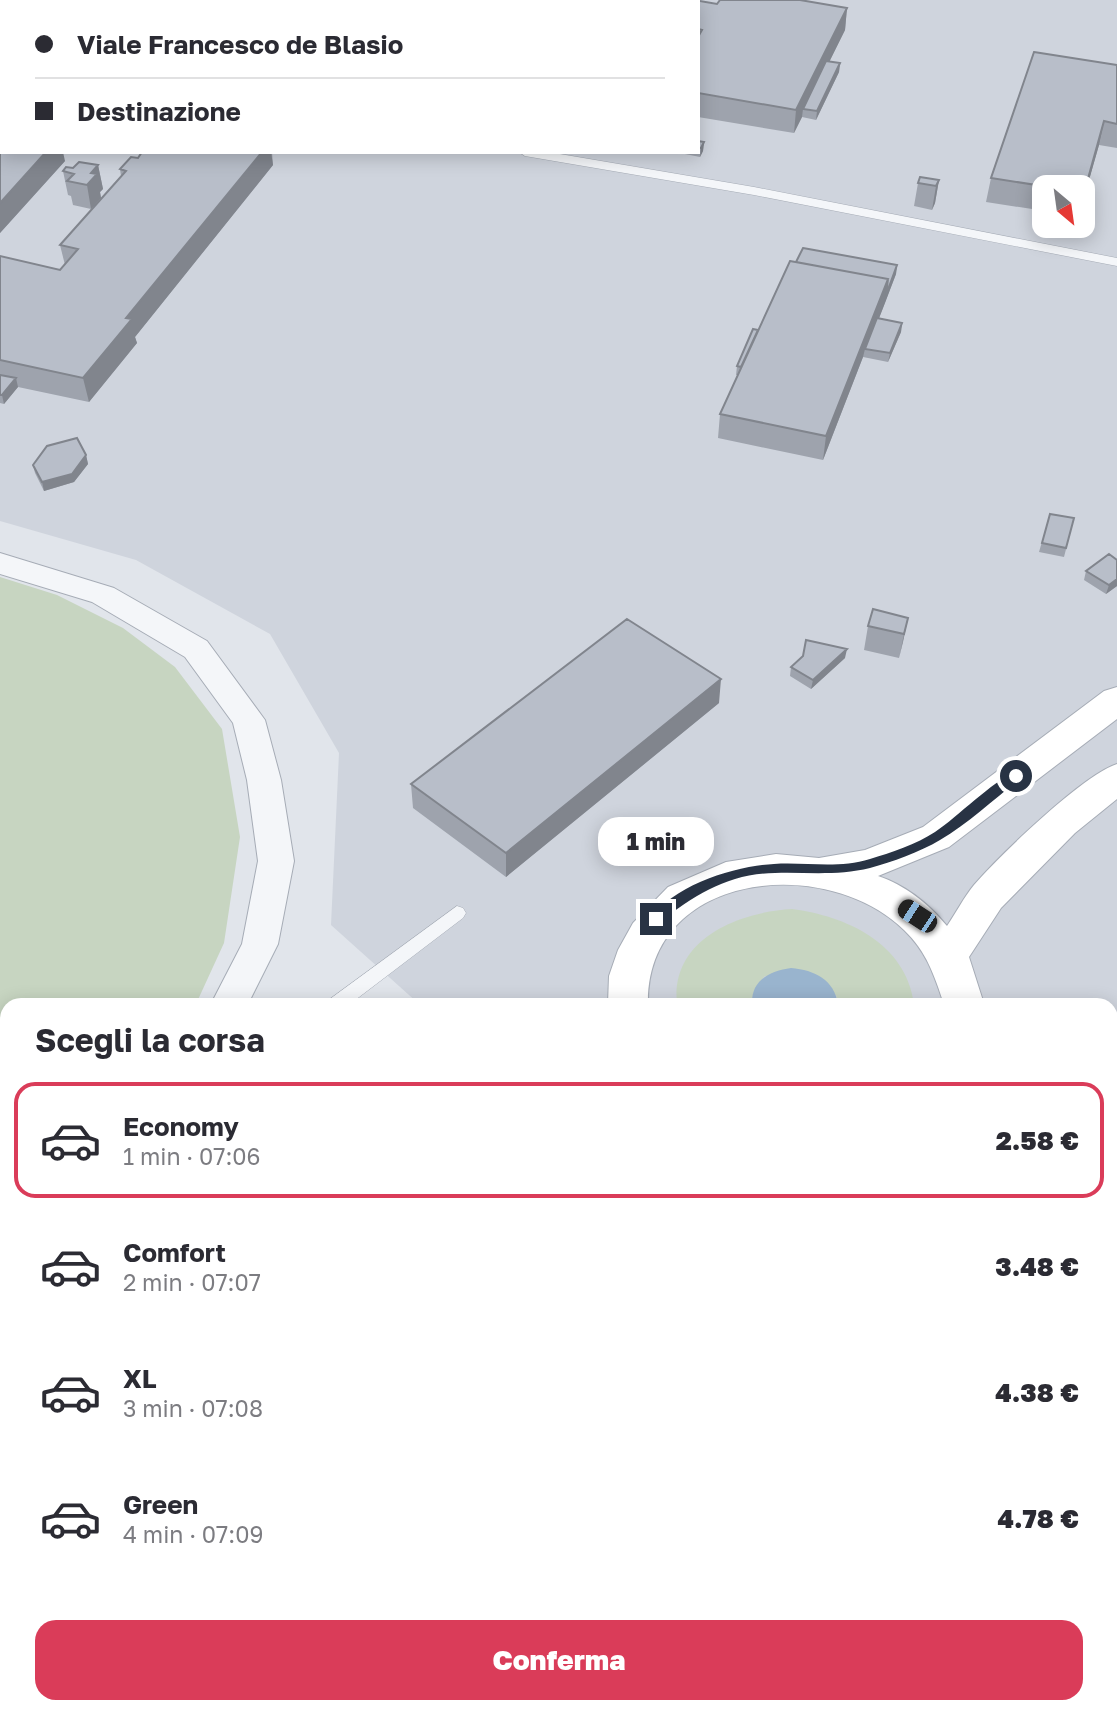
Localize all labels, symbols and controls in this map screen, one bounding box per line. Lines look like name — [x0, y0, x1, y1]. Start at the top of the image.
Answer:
text: Viale Francesco de Blasio — [77, 29, 403, 60]
text: Destinazione — [77, 96, 241, 127]
north arrow — [1032, 175, 1096, 238]
map controls — [1032, 175, 1095, 238]
route start — [1000, 760, 1032, 792]
callout: 1 min — [598, 818, 714, 866]
text: 1 min — [627, 827, 685, 855]
car — [894, 896, 941, 936]
route end — [640, 903, 672, 935]
text: Scegli la corsa — [35, 1021, 265, 1059]
icon: car — [39, 1109, 102, 1172]
text: Economy — [123, 1111, 239, 1142]
text: 2.58 € — [996, 1125, 1079, 1156]
text: 1 min · 07:06 — [123, 1142, 261, 1170]
icon: car — [39, 1235, 102, 1298]
text: Comfort — [123, 1237, 226, 1268]
text: 3.48 € — [995, 1251, 1079, 1282]
text: 2 min · 07:07 — [123, 1268, 261, 1296]
icon: car — [39, 1361, 102, 1424]
text: XL — [123, 1363, 157, 1394]
text: 4.38 € — [995, 1377, 1079, 1408]
text: 3 min · 07:08 — [123, 1394, 263, 1422]
icon: car — [39, 1487, 102, 1550]
text: Green — [123, 1489, 198, 1520]
text: 4.78 € — [997, 1503, 1079, 1534]
text: 4 min · 07:09 — [123, 1520, 263, 1548]
button: Conferma — [35, 1620, 1083, 1700]

